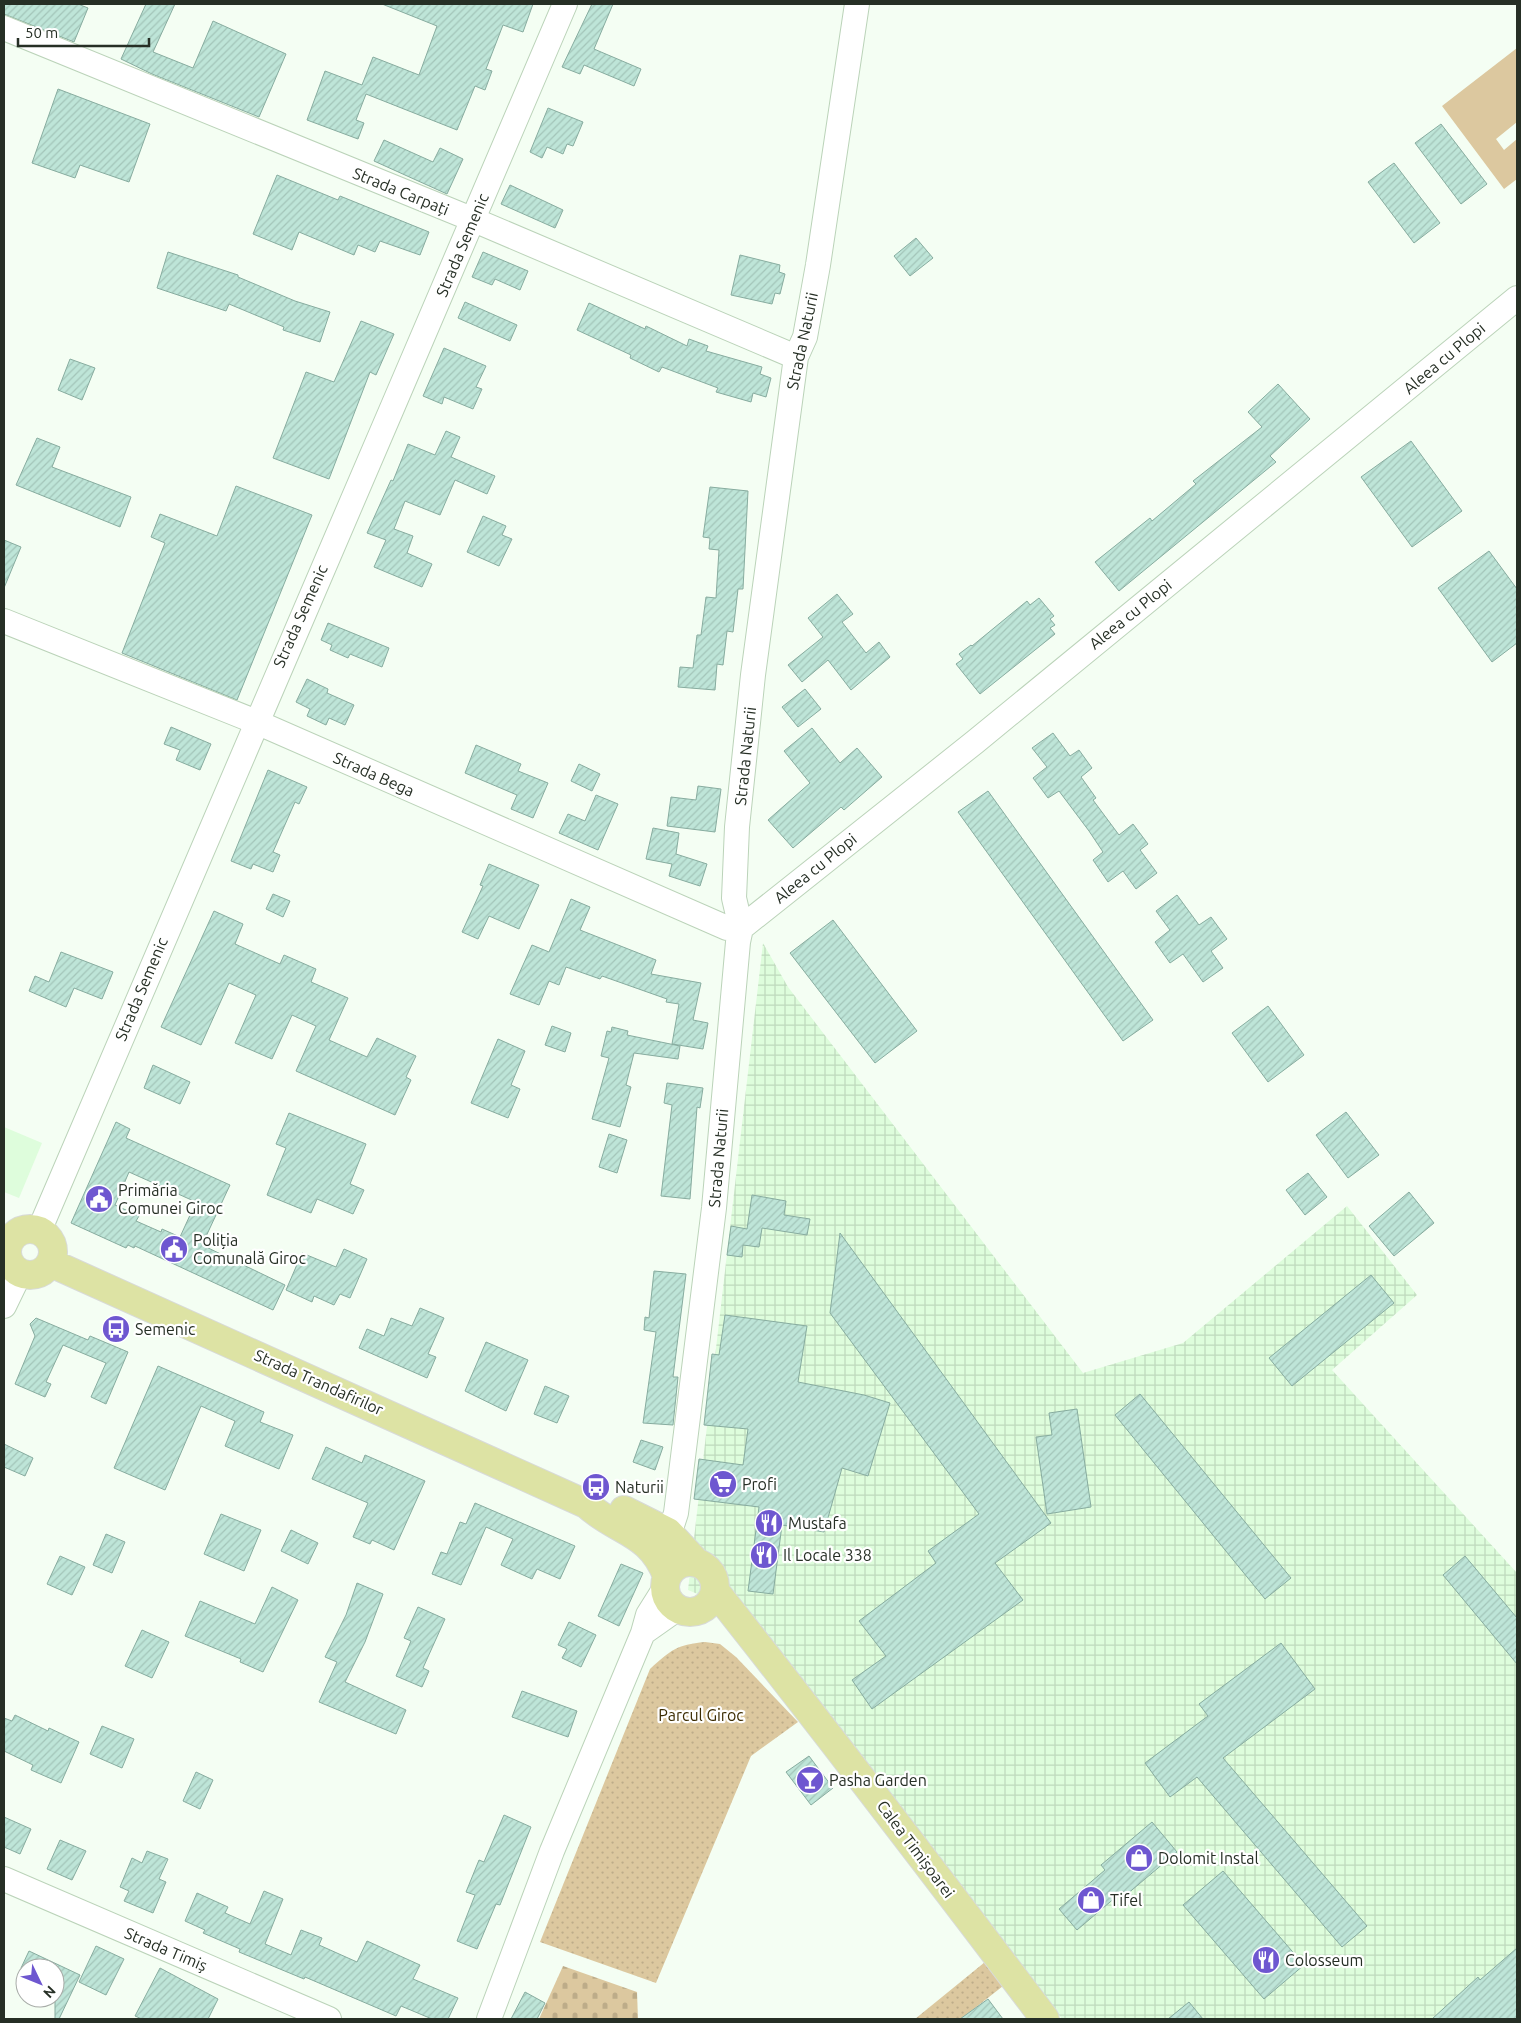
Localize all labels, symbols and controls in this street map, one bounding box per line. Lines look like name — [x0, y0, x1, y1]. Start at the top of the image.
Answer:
scale bar — [18, 15, 149, 47]
text: 50 m — [25, 24, 58, 41]
street label: Strada Carpați — [350, 164, 452, 218]
street label: Strada Semenic — [432, 190, 492, 299]
street label: Strada Naturii — [783, 291, 821, 391]
street label: Aleea cu Plopi — [1400, 319, 1488, 397]
street label: Strada Semenic — [269, 561, 331, 670]
street label: Aleea cu Plopi — [1085, 575, 1175, 653]
street label: Strada Naturii — [731, 706, 759, 806]
street label: Strada Bega — [331, 748, 417, 800]
street label: Aleea cu Plopi — [770, 829, 860, 907]
street label: Strada Semenic — [111, 934, 171, 1043]
street label: Strada Naturii — [705, 1108, 731, 1208]
place label: Primăria Comunei Giroc — [118, 1181, 224, 1217]
public building icon: Primăria Comunei Giroc — [84, 1184, 114, 1214]
place label: Poliția Comunală Giroc — [193, 1231, 306, 1267]
public building icon: Poliția Comunală Giroc — [159, 1234, 189, 1264]
bus stop icon: Semenic — [101, 1314, 131, 1344]
place label: Semenic — [135, 1320, 196, 1338]
street label: Strada Trandafirilor — [252, 1345, 386, 1419]
supermarket icon: Profi — [708, 1469, 738, 1499]
bus stop icon: Naturii — [581, 1472, 611, 1502]
place label: Profi — [742, 1475, 777, 1493]
place label: Naturii — [615, 1478, 664, 1496]
restaurant icon: Mustafa — [754, 1508, 784, 1538]
place label: Mustafa — [788, 1514, 847, 1532]
restaurant icon: Il Locale 338 — [749, 1540, 779, 1570]
place label: Il Locale 338 — [783, 1546, 872, 1564]
park label: Parcul Giroc — [658, 1706, 744, 1724]
bar icon: Pasha Garden — [795, 1765, 825, 1795]
place label: Pasha Garden — [829, 1771, 927, 1789]
street label: Calea Timișoarei — [874, 1797, 958, 1901]
shop icon: Dolomit Instal — [1124, 1843, 1154, 1873]
place label: Dolomit Instal — [1158, 1849, 1259, 1867]
shop icon: Tifel — [1076, 1885, 1106, 1915]
place label: Tifel — [1110, 1891, 1142, 1909]
street label: Strada Timiș — [122, 1924, 210, 1974]
restaurant icon: Colosseum — [1251, 1945, 1281, 1975]
place label: Colosseum — [1285, 1951, 1363, 1969]
north arrow — [15, 1958, 65, 2008]
text: N — [40, 1983, 59, 2001]

